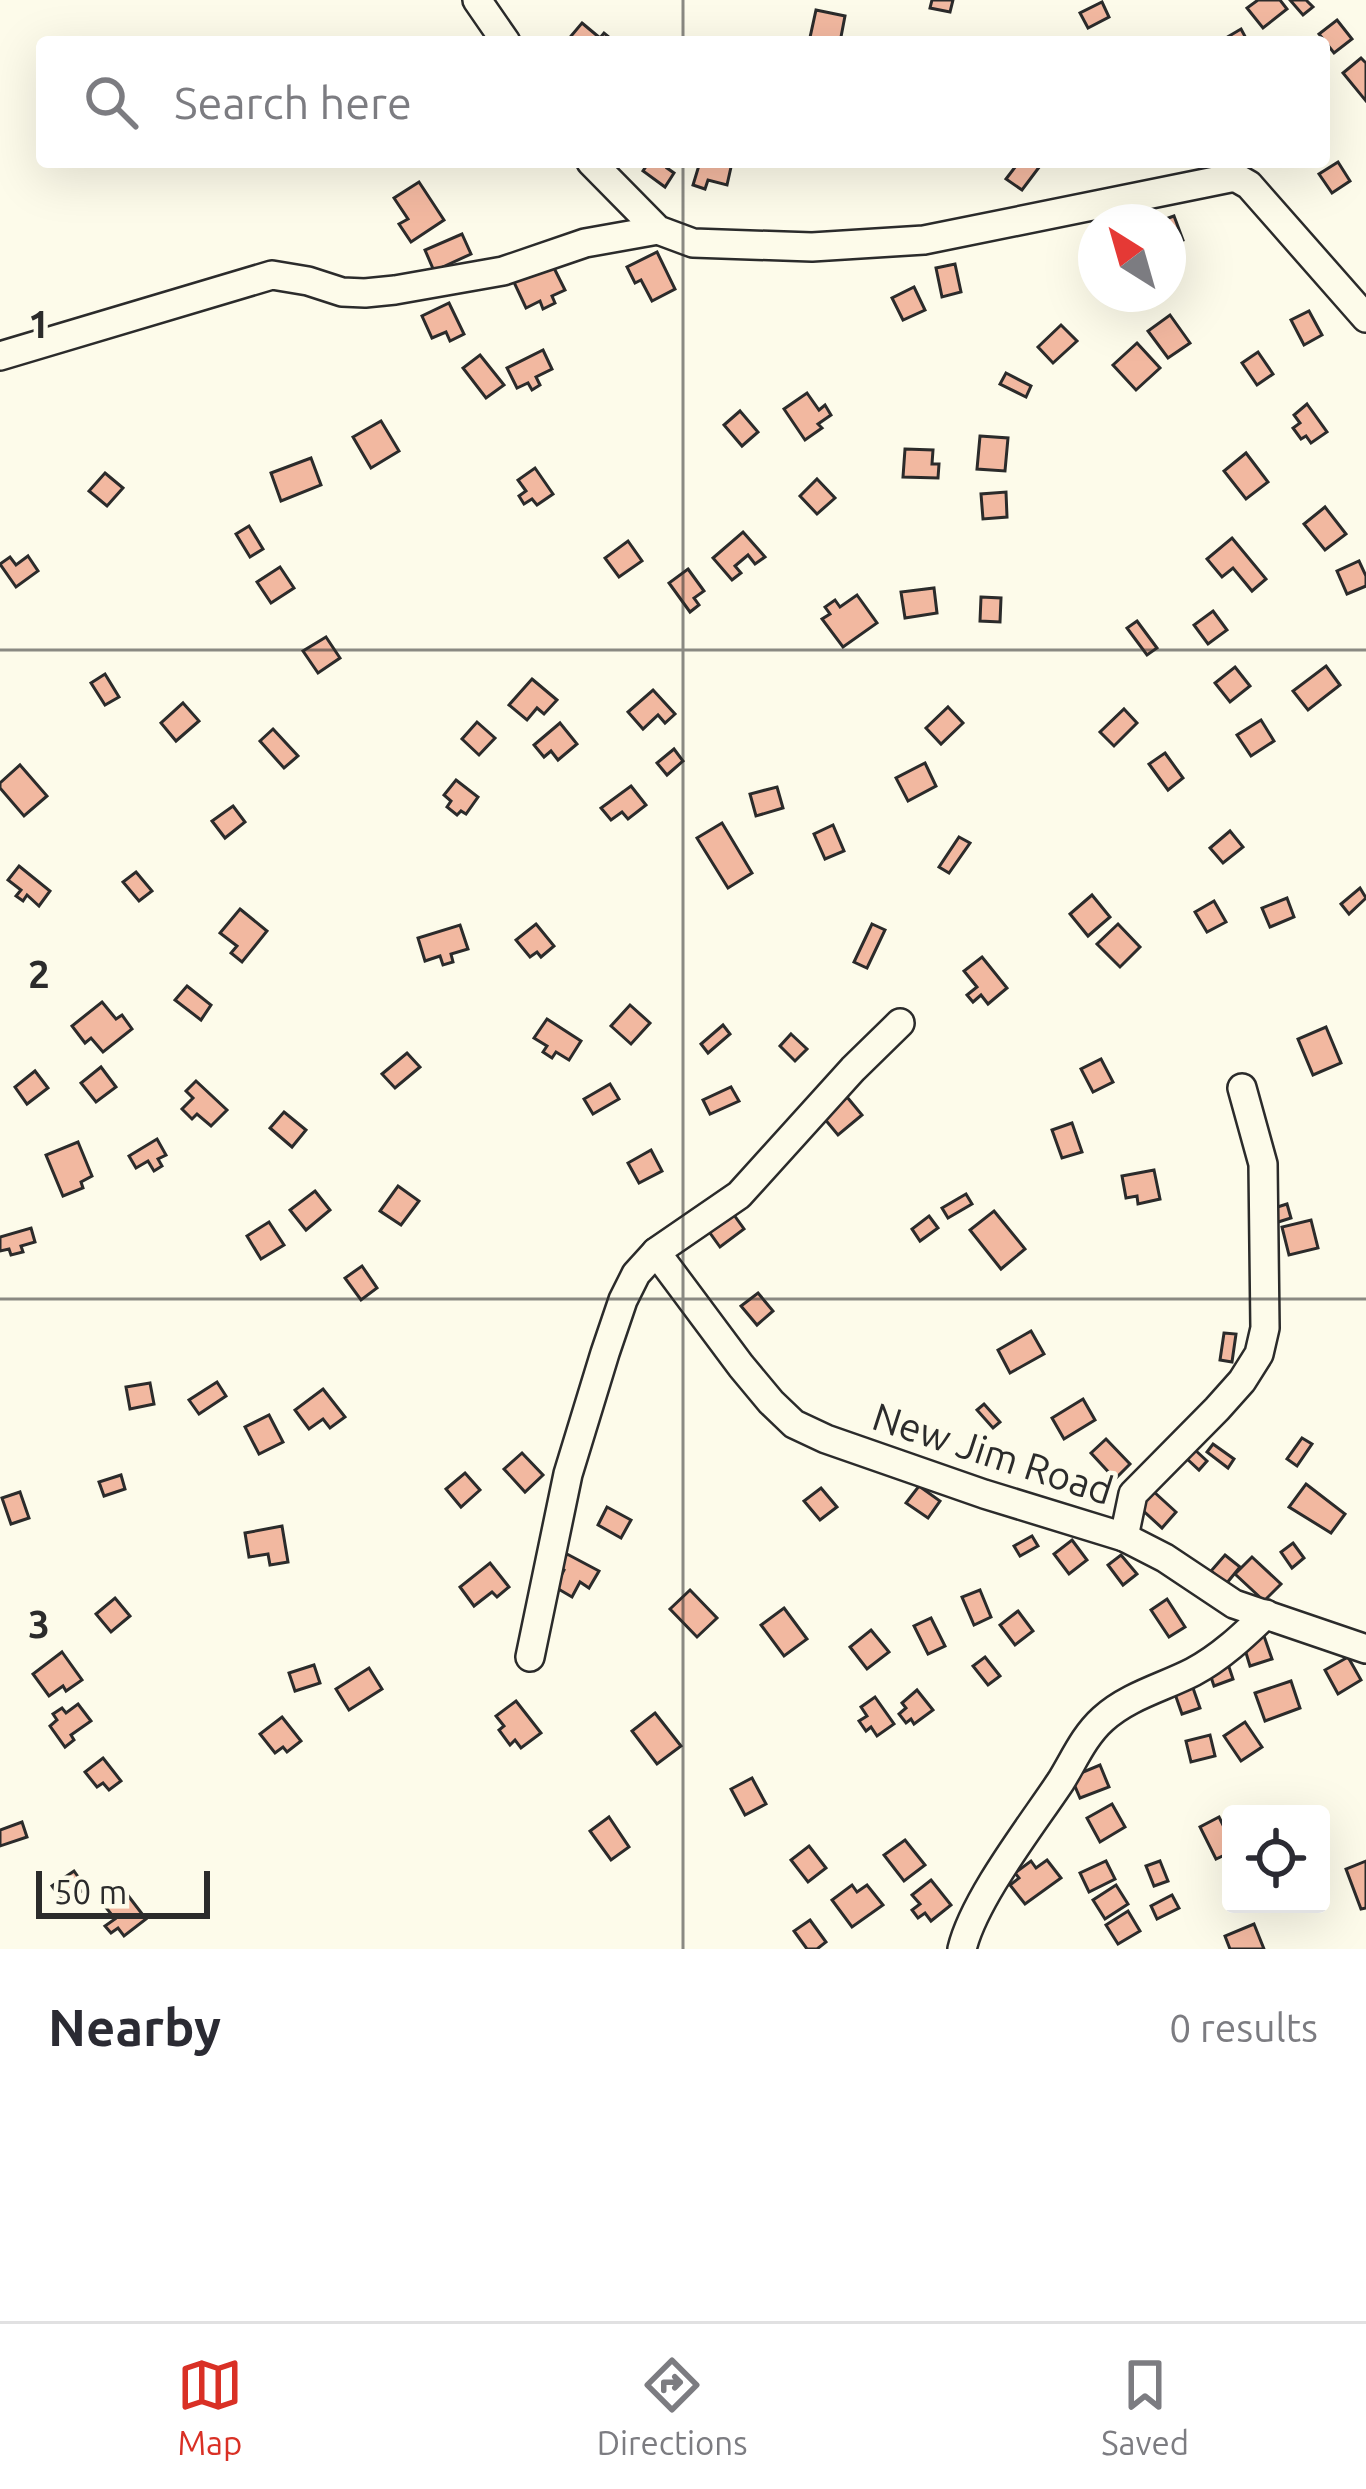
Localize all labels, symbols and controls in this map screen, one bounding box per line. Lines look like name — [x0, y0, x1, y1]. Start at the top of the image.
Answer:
search box — [36, 36, 1330, 168]
icon: search — [78, 69, 144, 135]
text: Search here — [174, 77, 412, 128]
north arrow — [1078, 204, 1186, 312]
text: 1 — [28, 302, 50, 345]
text: 2 — [28, 952, 50, 995]
street label: New Jim Road — [868, 1394, 1118, 1512]
text: 3 — [28, 1602, 50, 1645]
map controls — [1222, 1805, 1330, 1913]
button: locate — [1222, 1805, 1330, 1913]
scale bar — [36, 1865, 210, 1918]
text: 50 m — [54, 1873, 127, 1910]
text: Nearby — [48, 1998, 221, 2056]
text: 0 results — [1169, 2006, 1318, 2049]
tab: Map — [177, 2352, 243, 2461]
tab: Directions — [597, 2352, 747, 2461]
tab: Saved — [1101, 2352, 1189, 2461]

